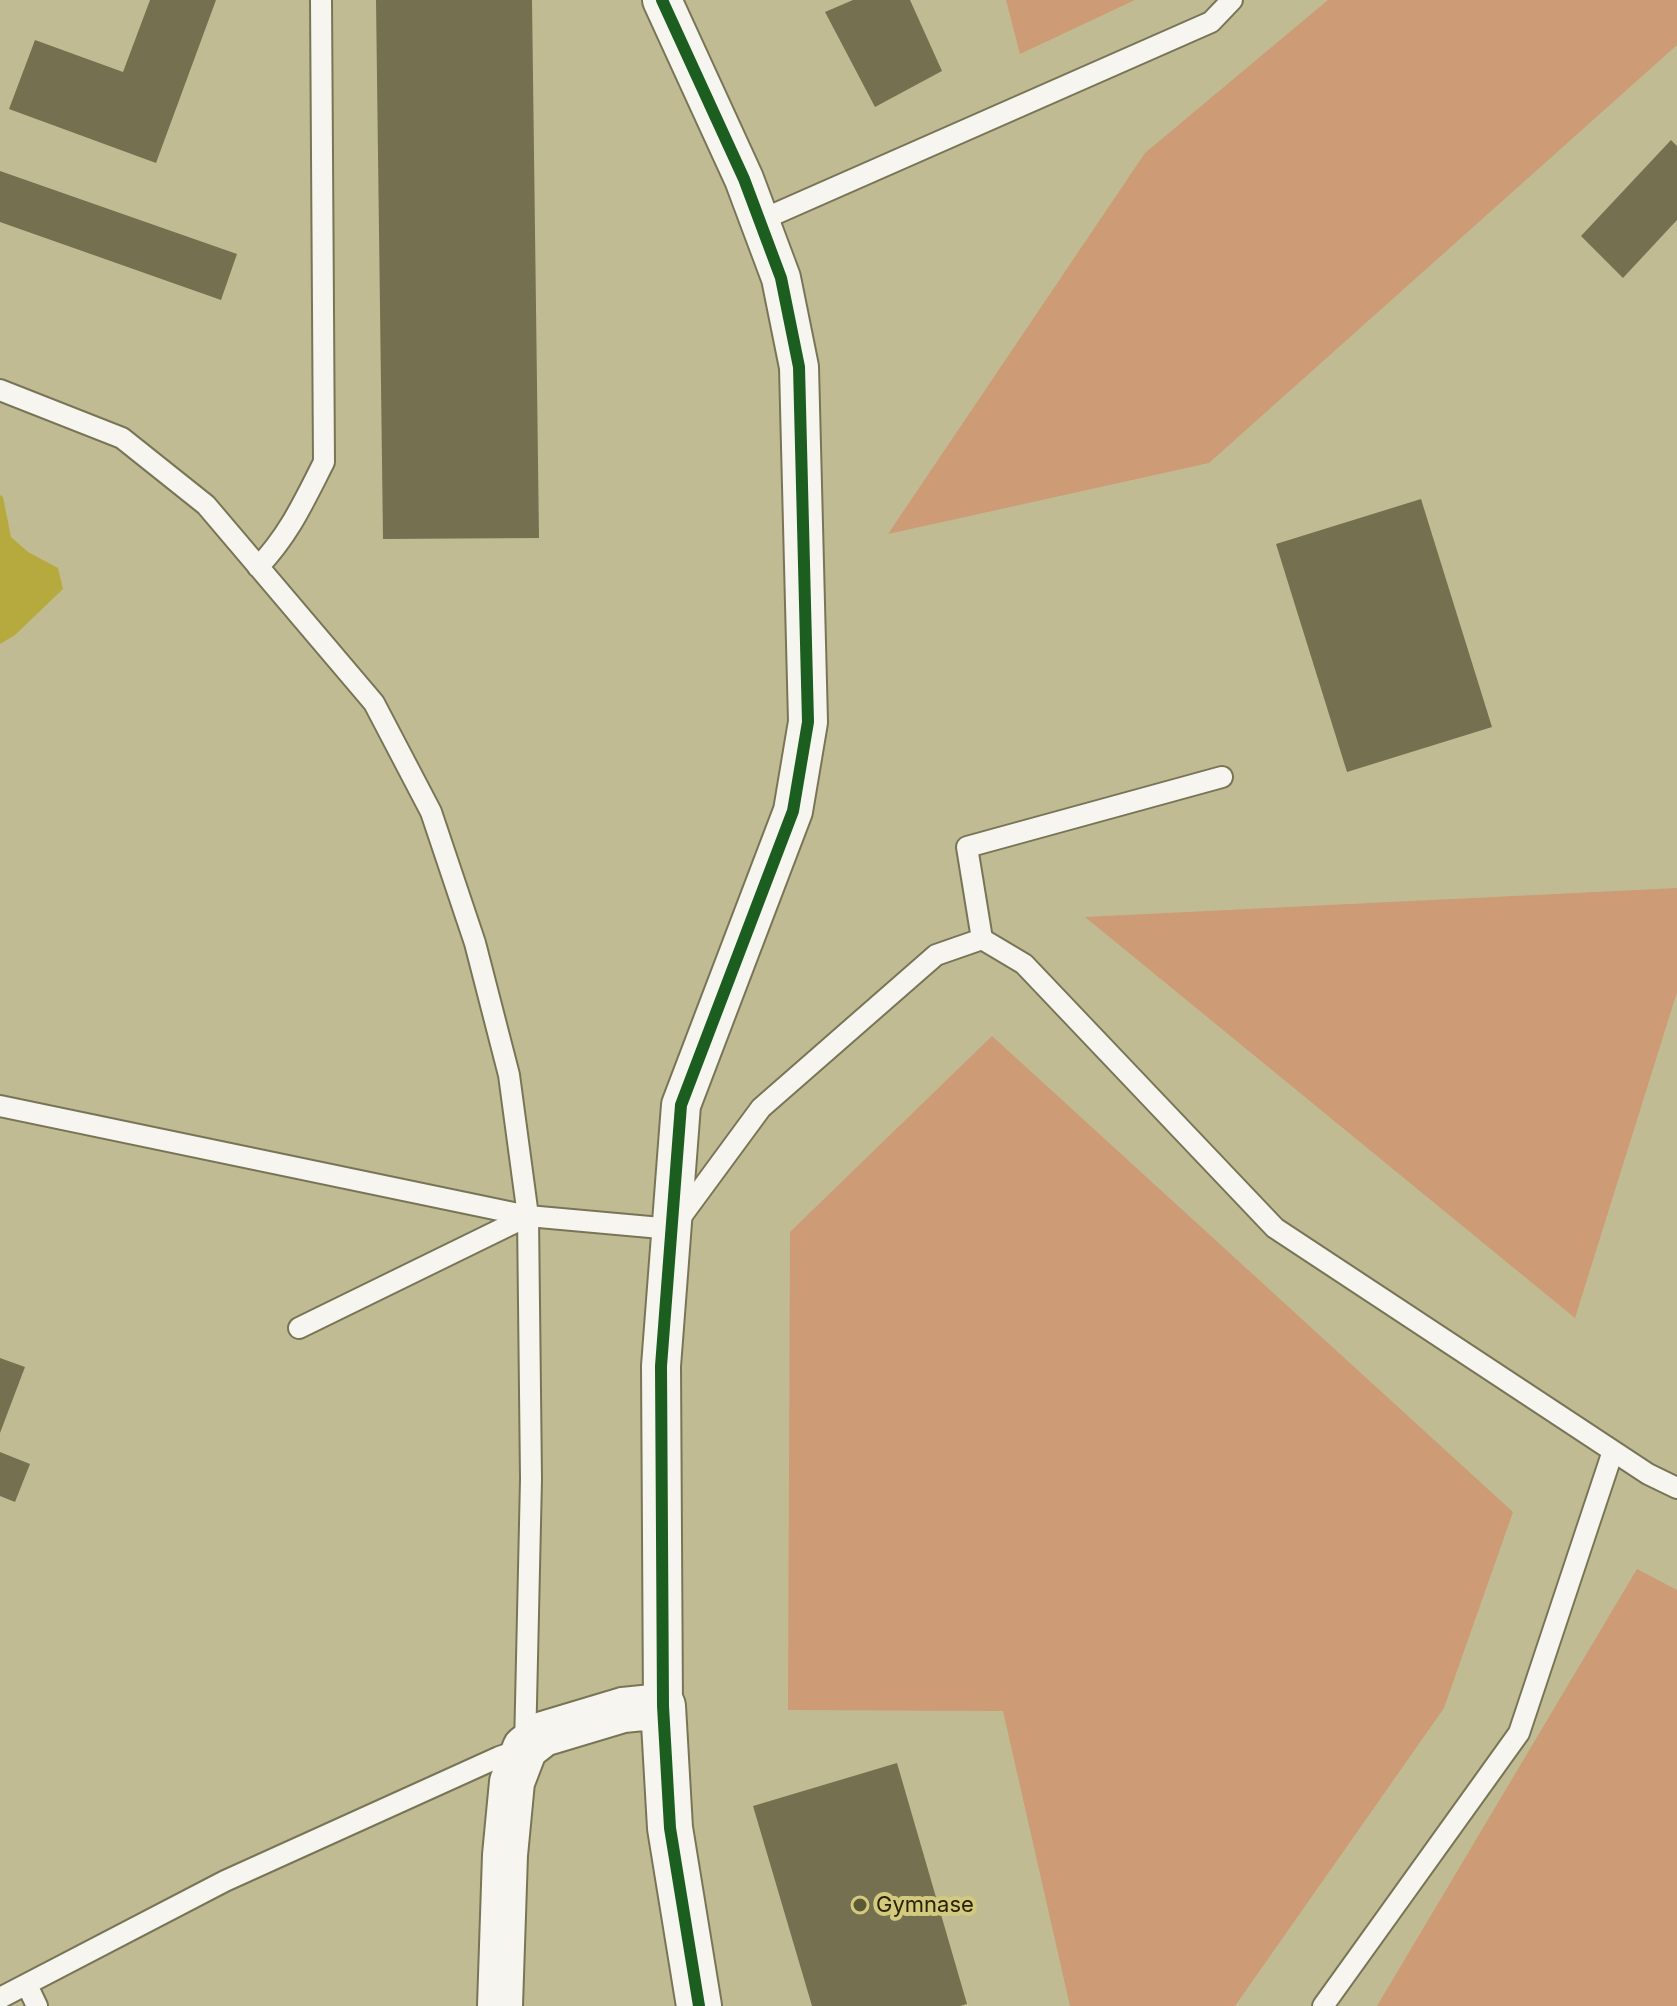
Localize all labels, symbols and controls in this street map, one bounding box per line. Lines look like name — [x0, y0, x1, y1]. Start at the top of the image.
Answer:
place label: Gymnase — [876, 1892, 974, 1918]
marker: Gymnase — [851, 1896, 869, 1914]

